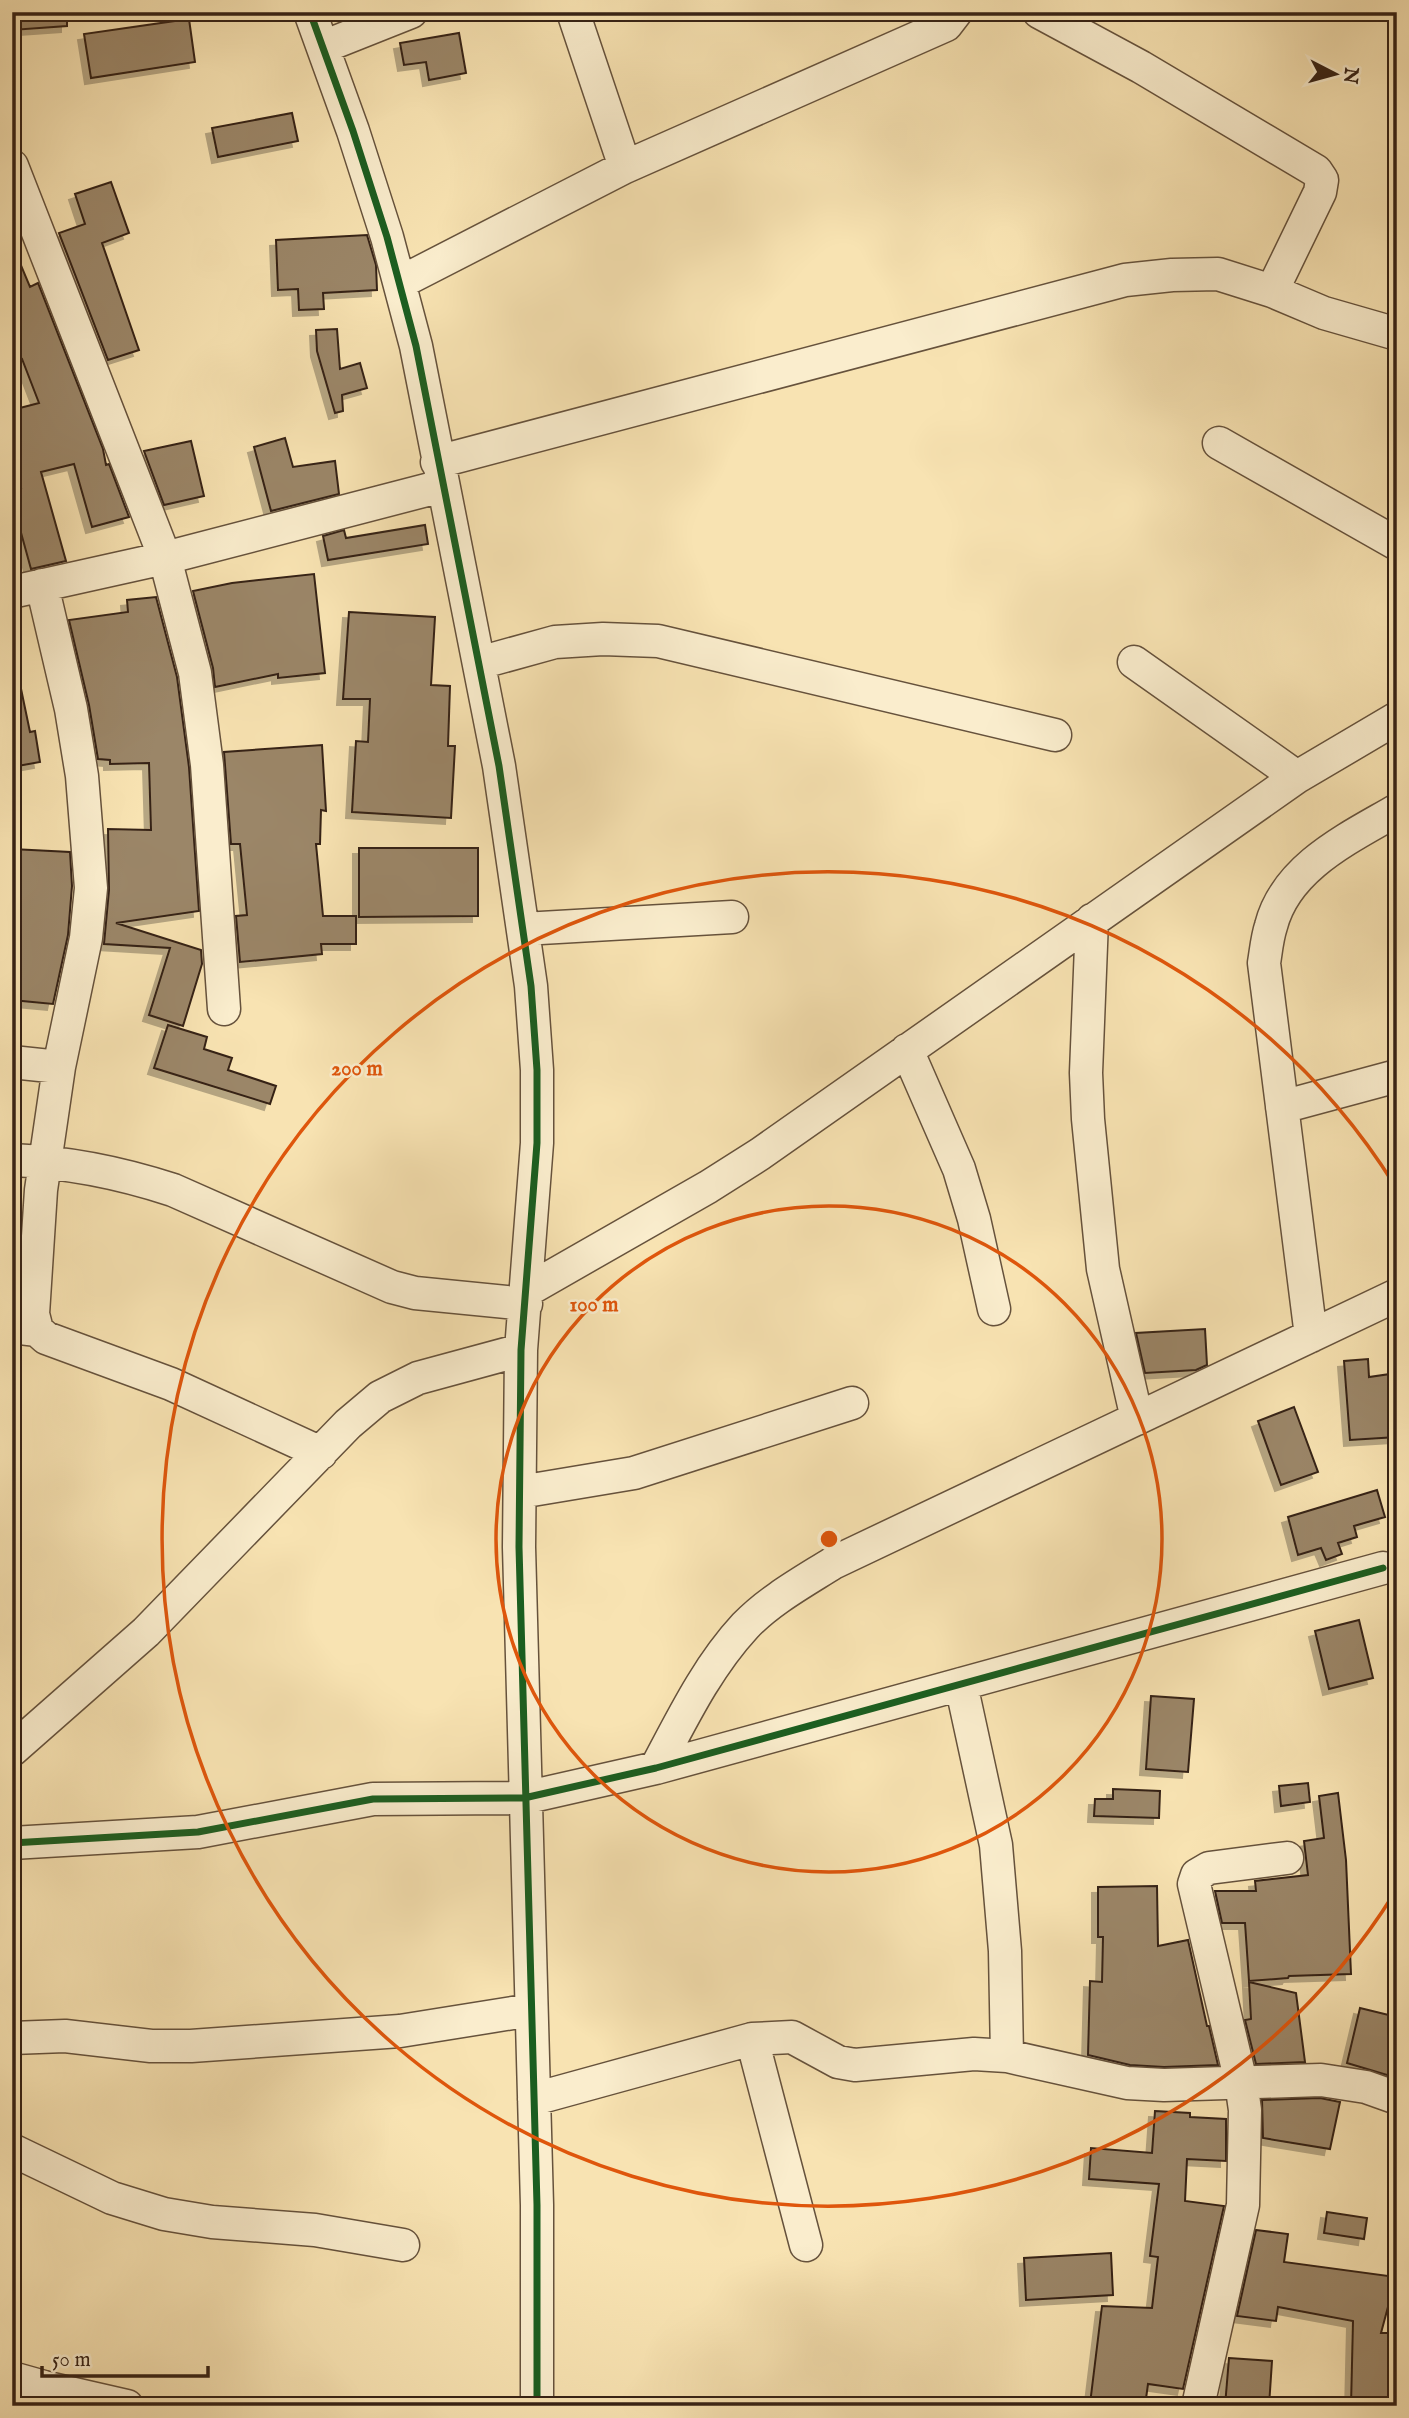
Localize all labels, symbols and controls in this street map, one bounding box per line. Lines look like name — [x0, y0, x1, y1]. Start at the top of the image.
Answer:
north arrow — [1300, 38, 1370, 108]
text: N — [1337, 65, 1363, 86]
text: 200 m — [331, 1056, 383, 1083]
text: 100 m — [569, 1292, 619, 1319]
centre of rings — [817, 1527, 841, 1551]
scale bar — [42, 2334, 208, 2378]
text: 50 m — [52, 2347, 91, 2374]

